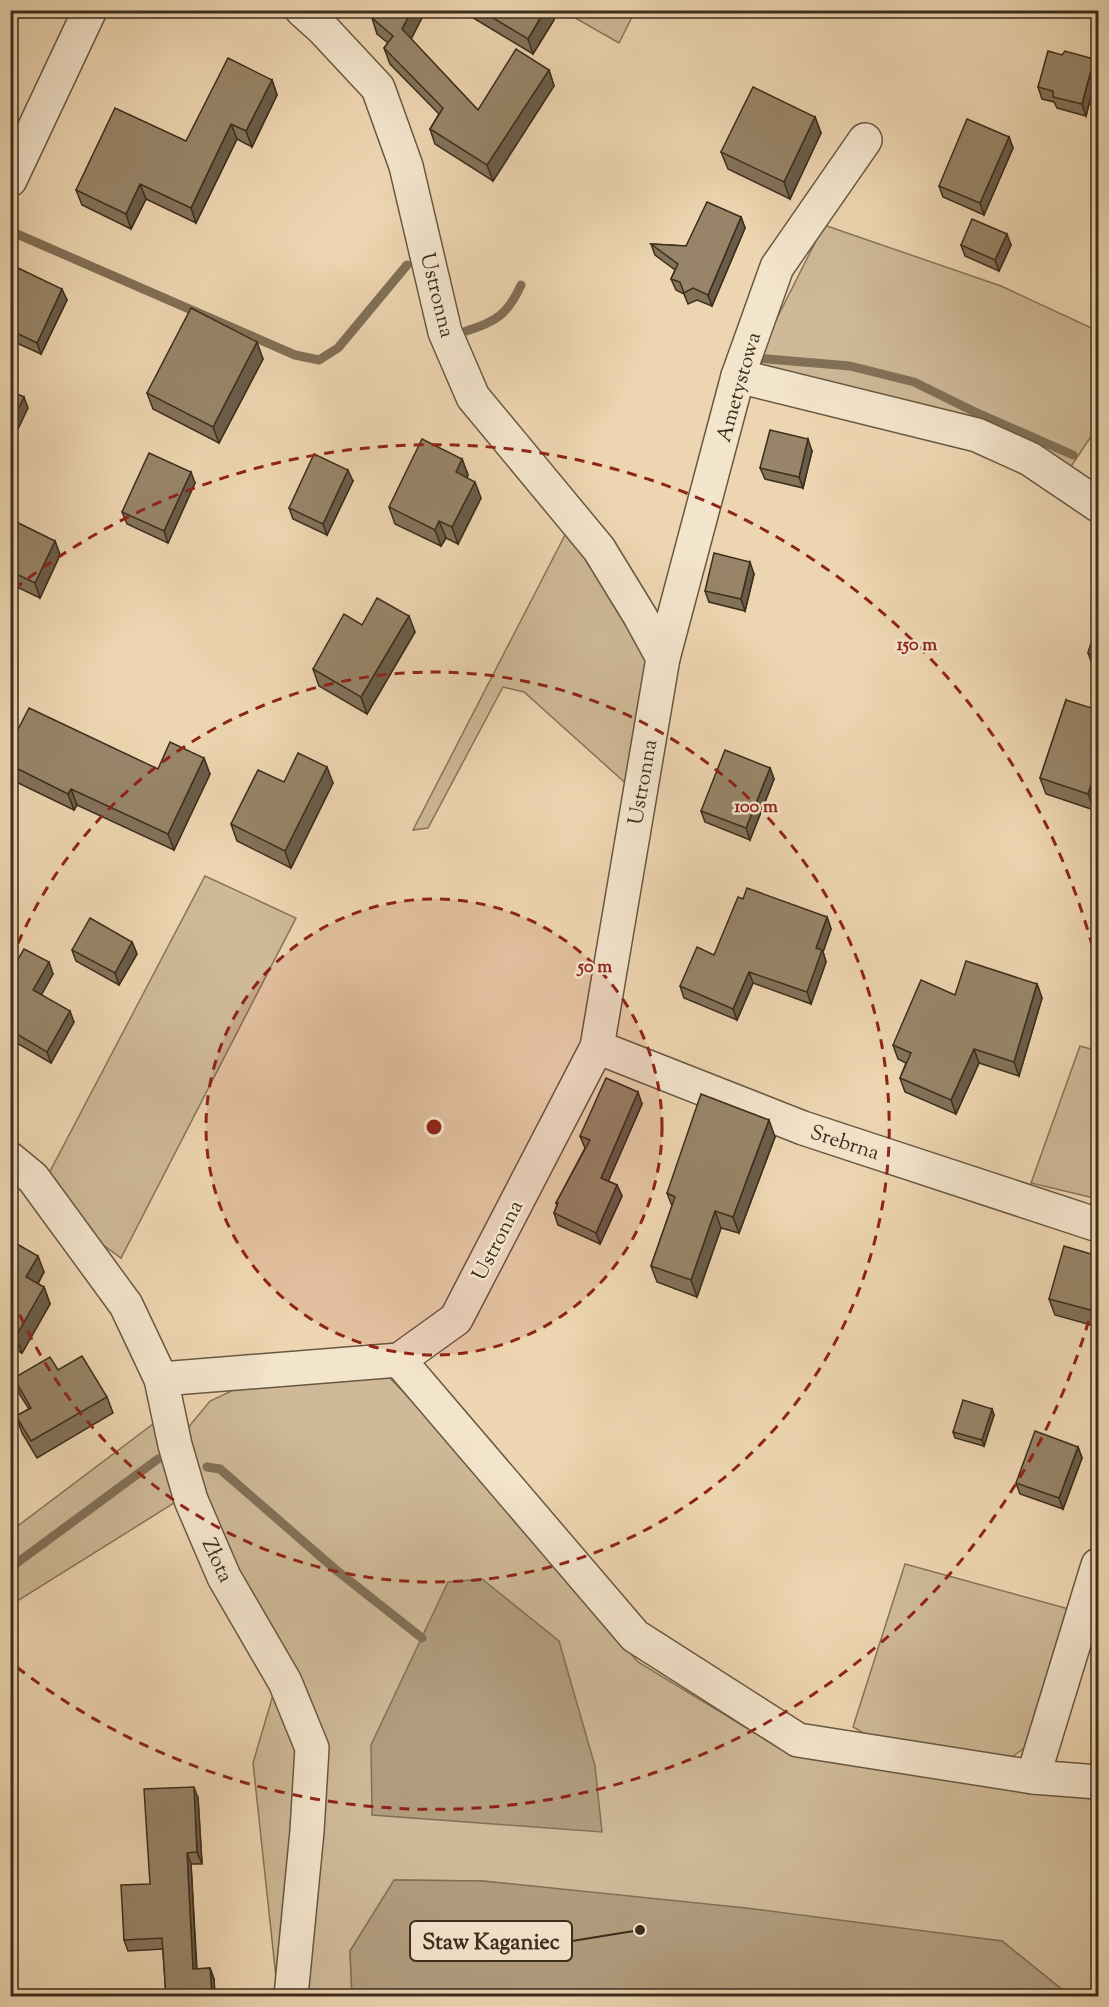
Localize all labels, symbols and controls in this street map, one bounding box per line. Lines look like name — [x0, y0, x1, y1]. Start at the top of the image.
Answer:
street label: Ustronna — [411, 250, 461, 341]
street label: Ametystowa — [710, 329, 770, 446]
text: 150 m — [897, 633, 937, 659]
street label: Ustronna — [622, 737, 666, 828]
text: 100 m — [734, 795, 778, 821]
text: 50 m — [576, 955, 612, 981]
centre of rings — [424, 1117, 444, 1137]
street label: Srebrna — [806, 1119, 883, 1169]
street label: Ustronna — [466, 1195, 532, 1286]
street label: Złota — [193, 1534, 240, 1588]
callout: Staw Kaganiec — [410, 1921, 572, 1961]
text: Staw Kaganiec — [422, 1928, 560, 1960]

